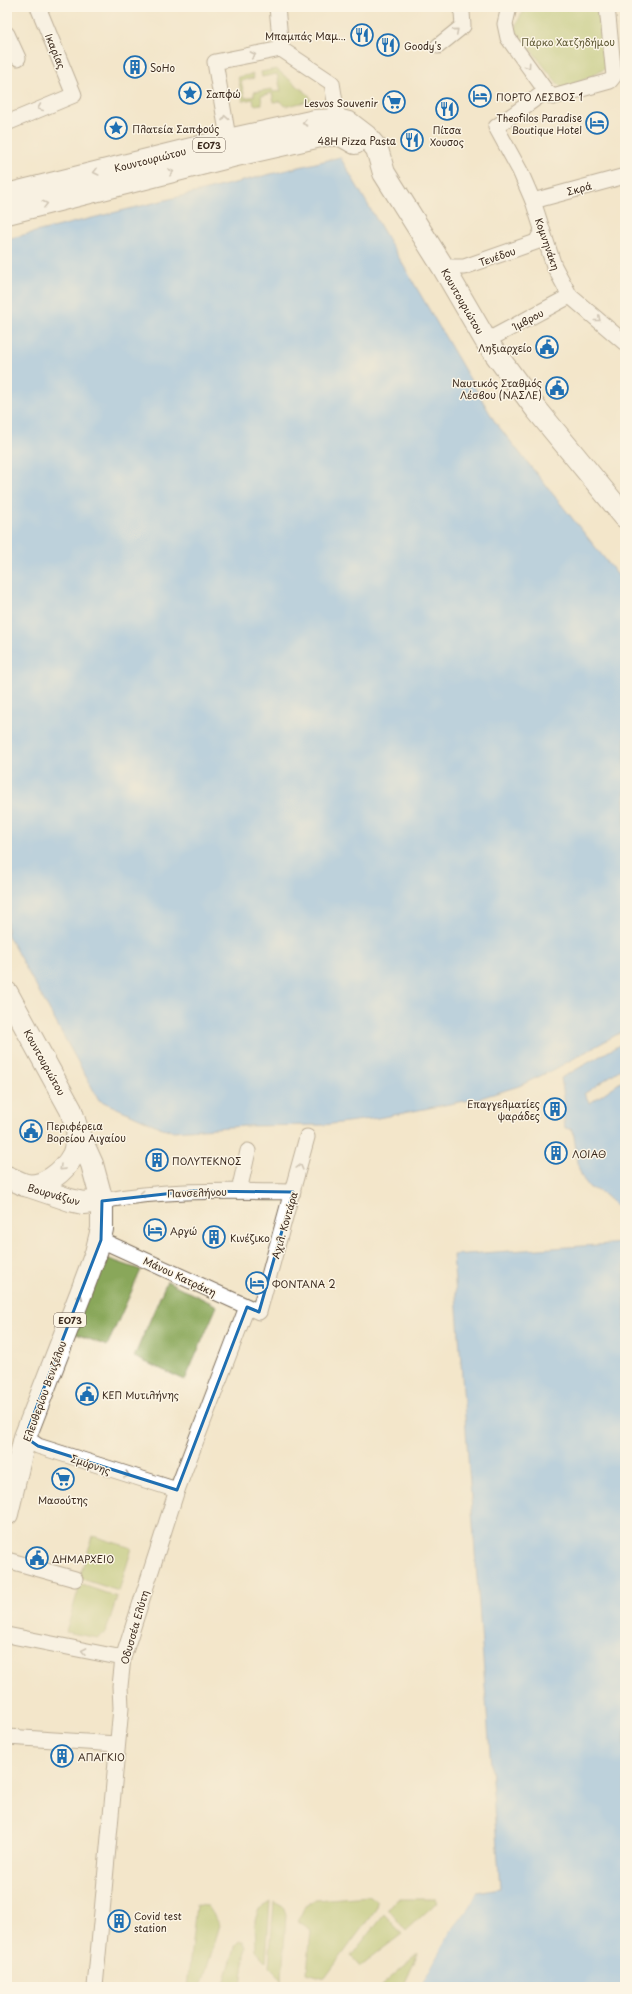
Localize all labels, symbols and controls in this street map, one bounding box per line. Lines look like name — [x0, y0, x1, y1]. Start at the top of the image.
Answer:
restaurant icon: Μπαμπάς Μαμ... — [349, 22, 375, 48]
place label: Μπαμπάς Μαμ... — [265, 28, 346, 43]
one-way arrow — [451, 29, 458, 36]
street label: Ικαρίας — [42, 31, 70, 71]
restaurant icon: Goody's — [375, 32, 401, 58]
park label: Πάρκο Χατζηδήμου — [521, 34, 615, 49]
place label: Goody's — [404, 38, 442, 54]
one-way arrow — [250, 51, 256, 60]
building icon: SoΗo — [122, 54, 148, 80]
place label: SoΗo — [150, 60, 175, 75]
one-way arrow — [523, 62, 530, 69]
place icon: Σαπφώ — [177, 80, 203, 106]
hotel icon: ΠΟΡΤΟ ΛΕΣΒΟΣ 1 — [467, 83, 493, 109]
place label: Σαπφώ — [206, 86, 241, 101]
supermarket icon: Lesvos Souvenir — [381, 89, 407, 115]
place label: ΠΟΡΤΟ ΛΕΣΒΟΣ 1 — [496, 89, 583, 104]
place label: Lesvos Souvenir — [304, 95, 378, 110]
restaurant icon: Πίτσα Χουσος — [434, 96, 460, 122]
one-way arrow — [37, 104, 44, 112]
place label: Theofilos Paradise Boutique Hotel — [496, 110, 582, 137]
hotel icon: Theofilos Paradise Boutique Hotel — [584, 110, 610, 136]
place icon: Πλατεία Σαπφούς — [103, 115, 129, 141]
one-way arrow — [221, 115, 230, 121]
one-way arrow — [302, 118, 308, 126]
place label: Πλατεία Σαπφούς — [132, 121, 219, 136]
place label: Πίτσα Χουσος — [430, 122, 464, 149]
restaurant icon: 48H Pizza Pasta — [399, 127, 425, 153]
place label: 48H Pizza Pasta — [317, 133, 397, 148]
road number: ΕΟ73 — [193, 138, 225, 152]
street label: Κουντουριώτου — [112, 143, 188, 175]
one-way arrow — [93, 167, 100, 175]
one-way arrow — [168, 168, 174, 176]
street label: Σκρά — [565, 177, 594, 199]
one-way arrow — [42, 200, 48, 208]
street label: Κομνηνάκη — [532, 216, 564, 272]
street label: Τενέδου — [477, 243, 518, 269]
street label: Κουντουριώτου — [438, 265, 488, 337]
street label: Ίμβρου — [508, 305, 547, 335]
one-way arrow — [593, 315, 601, 322]
public building icon: Ληξιαρχείο — [534, 334, 560, 360]
place label: Ληξιαρχείο — [478, 340, 532, 355]
place label: Ναυτικός Σταθμός Λέσβου (ΝΑΣΛΕ) — [452, 375, 542, 402]
public building icon: Ναυτικός Σταθμός Λέσβου (ΝΑΣΛΕ) — [544, 375, 570, 401]
street label: Κουντουριώτου — [21, 1026, 70, 1098]
place label: Επαγγελματίες ψαράδες — [467, 1096, 540, 1123]
building icon: Επαγγελματίες ψαράδες — [542, 1096, 568, 1122]
public building icon: Περιφέρεια Βορείου Αιγαίου — [18, 1118, 44, 1144]
place label: Περιφέρεια Βορείου Αιγαίου — [46, 1118, 126, 1145]
building icon: ΛΟΙΑΘ — [543, 1140, 569, 1166]
place label: ΛΟΙΑΘ — [572, 1146, 606, 1161]
building icon: ΠΟΛΥΤΕΚΝΟΣ — [144, 1147, 170, 1173]
place label: ΠΟΛΥΤΕΚΝΟΣ — [172, 1153, 241, 1168]
one-way arrow — [59, 1163, 67, 1170]
one-way arrow — [295, 1163, 304, 1170]
street label: Βουρνάζων — [26, 1179, 82, 1209]
street label: Πανσελήνου — [167, 1183, 227, 1201]
street label: Αχιλ. Κοντάρα — [267, 1189, 302, 1261]
one-way arrow — [139, 1190, 145, 1199]
hotel icon: Αργώ — [142, 1217, 168, 1243]
place label: Αργώ — [170, 1223, 197, 1239]
building icon: Κινέζικο — [201, 1224, 227, 1250]
place label: Κινέζικο — [230, 1230, 270, 1245]
street label: Μάνου Κατράκη — [141, 1253, 219, 1299]
hotel icon: ΦΟΝΤΑΝΑ 2 — [244, 1270, 270, 1296]
place label: ΦΟΝΤΑΝΑ 2 — [272, 1276, 336, 1291]
one-way arrow — [75, 1293, 83, 1301]
road number: ΕΟ73 — [54, 1313, 86, 1327]
street label: Ελευθερίου Βενιζέλου — [19, 1338, 69, 1444]
public building icon: ΚΕΠ Μυτιλήνης — [74, 1381, 100, 1407]
place label: ΚΕΠ Μυτιλήνης — [102, 1387, 179, 1402]
street label: Σμύρνης — [69, 1450, 113, 1478]
supermarket icon: Μασούτης — [50, 1466, 76, 1492]
one-way arrow — [123, 1471, 130, 1479]
place label: Μασούτης — [38, 1492, 88, 1507]
public building icon: ΔΗΜΑΡΧΕΙΟ — [24, 1545, 50, 1571]
place label: ΔΗΜΑΡΧΕΙΟ — [52, 1551, 114, 1566]
street label: Οδυσσέα Ελύτη — [116, 1588, 152, 1666]
one-way arrow — [81, 1647, 87, 1655]
building icon: ΑΠΑΓΚΙΟ — [49, 1743, 75, 1769]
place label: ΑΠΑΓΚΙΟ — [78, 1749, 125, 1764]
building icon: Covid test station — [106, 1908, 132, 1934]
place label: Covid test station — [134, 1908, 182, 1935]

